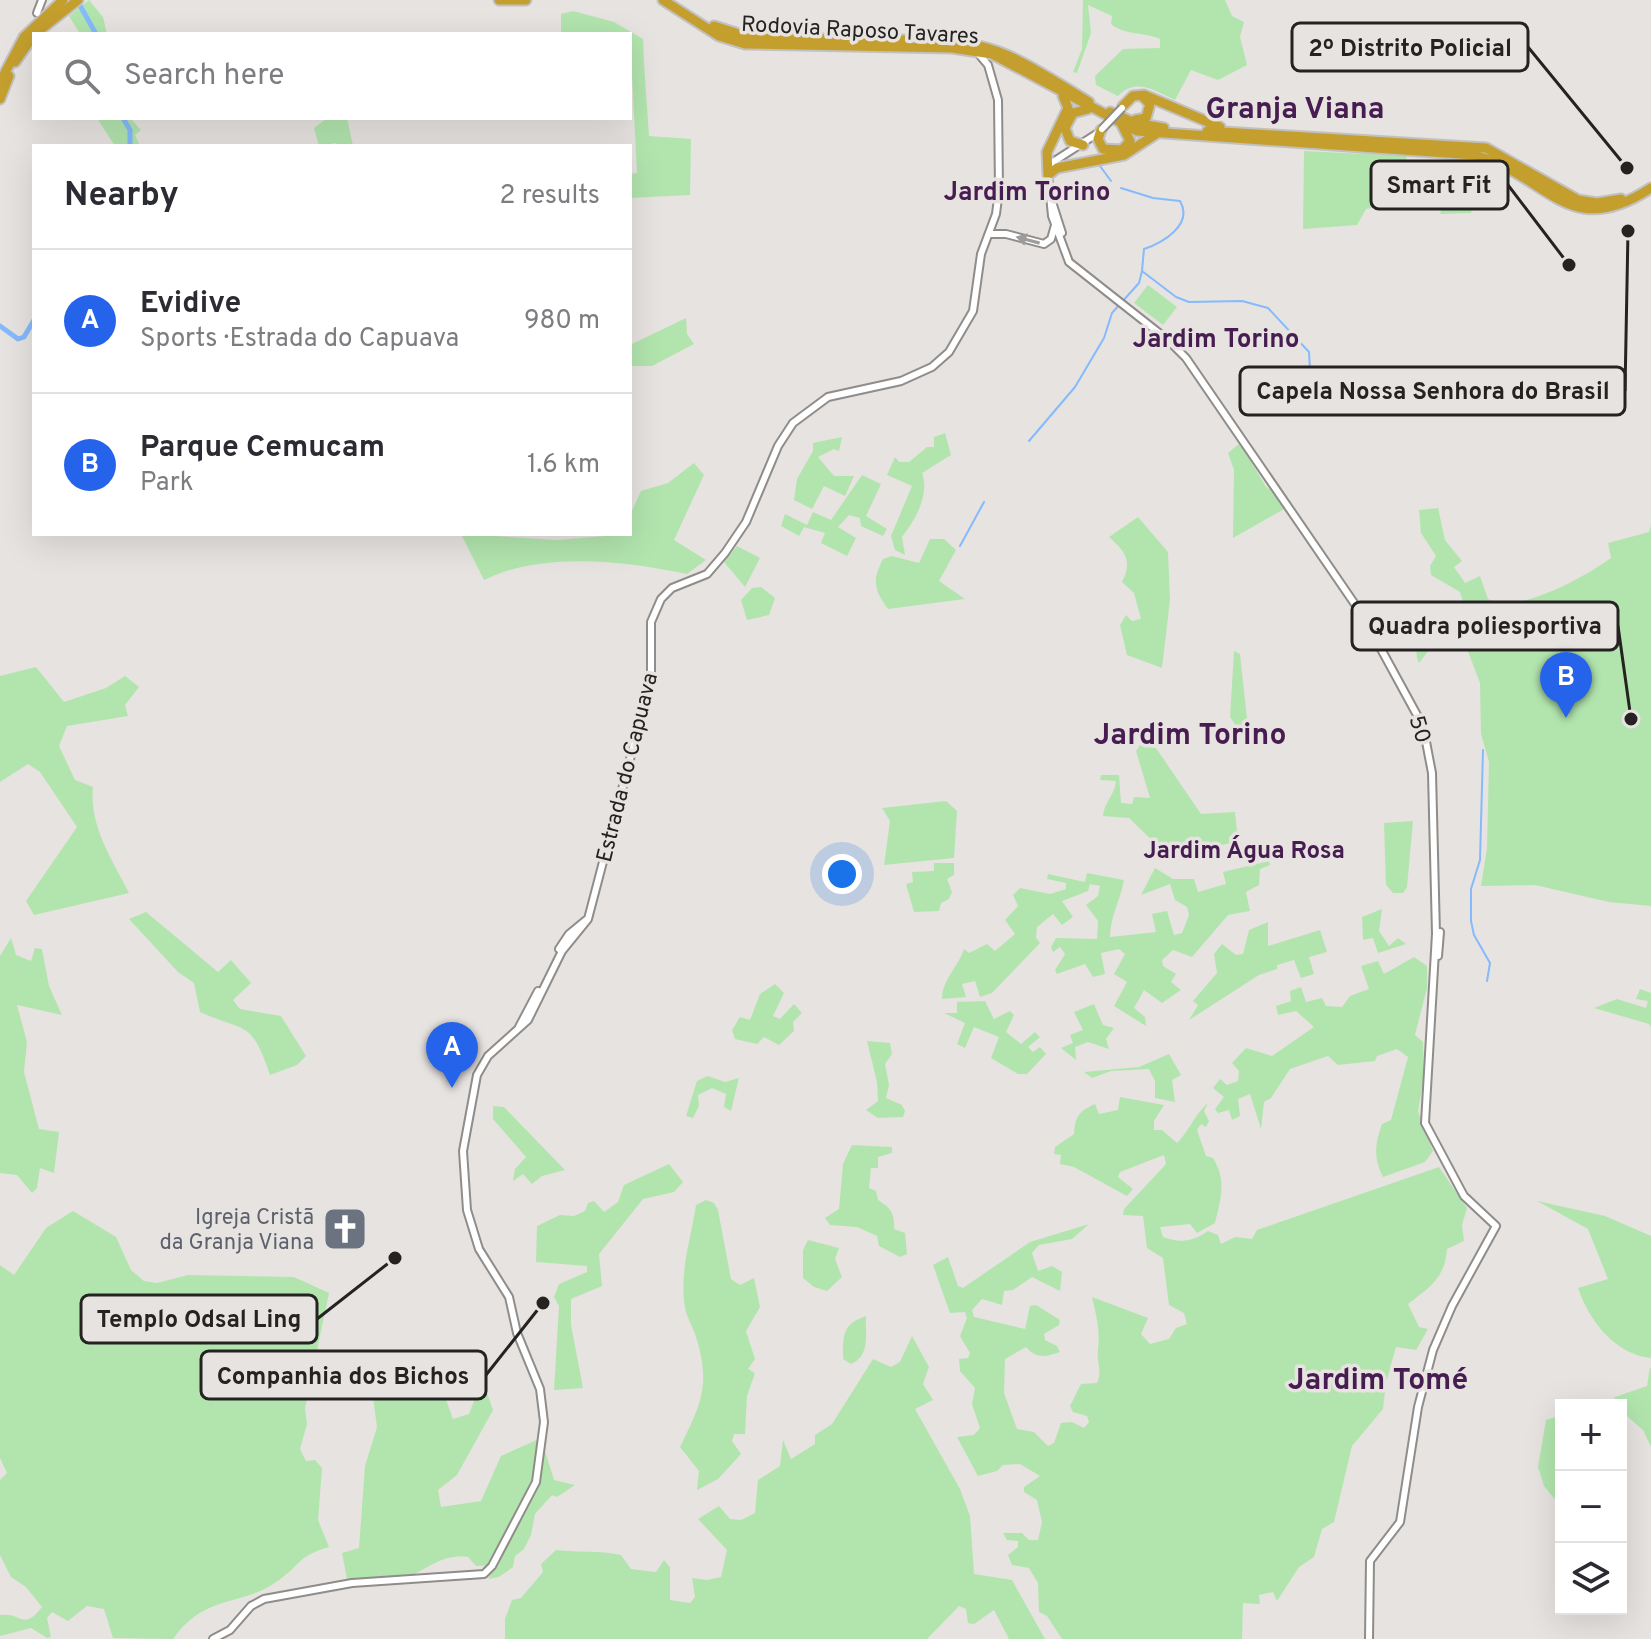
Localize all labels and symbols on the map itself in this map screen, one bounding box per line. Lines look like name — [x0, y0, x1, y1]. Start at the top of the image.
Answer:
street label: Rodovia Raposo Tavares — [740, 12, 979, 51]
callout: 2º Distrito Policial — [1292, 23, 1528, 71]
text: 2º Distrito Policial — [1308, 35, 1512, 65]
district label: Granja Viana — [1205, 92, 1385, 129]
callout: Smart Fit — [1371, 161, 1508, 209]
text: Smart Fit — [1387, 172, 1491, 202]
district label: Jardim Torino — [943, 177, 1111, 210]
one-way arrow — [1015, 234, 1040, 246]
district label: Jardim Torino — [1132, 324, 1300, 357]
callout: Capela Nossa Senhora do Brasil — [1240, 367, 1625, 415]
text: Capela Nossa Senhora do Brasil — [1256, 378, 1610, 408]
callout: Quadra poliesportiva — [1352, 602, 1618, 650]
text: Quadra poliesportiva — [1368, 613, 1602, 643]
pin: B — [1540, 652, 1592, 718]
street label: Estrada do Capuava — [592, 670, 665, 865]
street label: 50 — [1402, 713, 1436, 747]
district label: Jardim Torino — [1094, 718, 1286, 755]
district label: Jardim Água Rosa — [1143, 835, 1345, 867]
your location — [822, 854, 862, 894]
pin: A — [426, 1022, 478, 1088]
place label: Igreja Cristã da Granja Viana — [159, 1205, 314, 1257]
church icon: Igreja Cristã da Granja Viana — [321, 1205, 369, 1253]
callout: Templo Odsal Ling — [81, 1295, 317, 1343]
text: Templo Odsal Ling — [97, 1306, 301, 1336]
callout: Companhia dos Bichos — [201, 1351, 486, 1399]
text: Companhia dos Bichos — [217, 1363, 469, 1393]
district label: Jardim Tomé — [1288, 1363, 1468, 1400]

